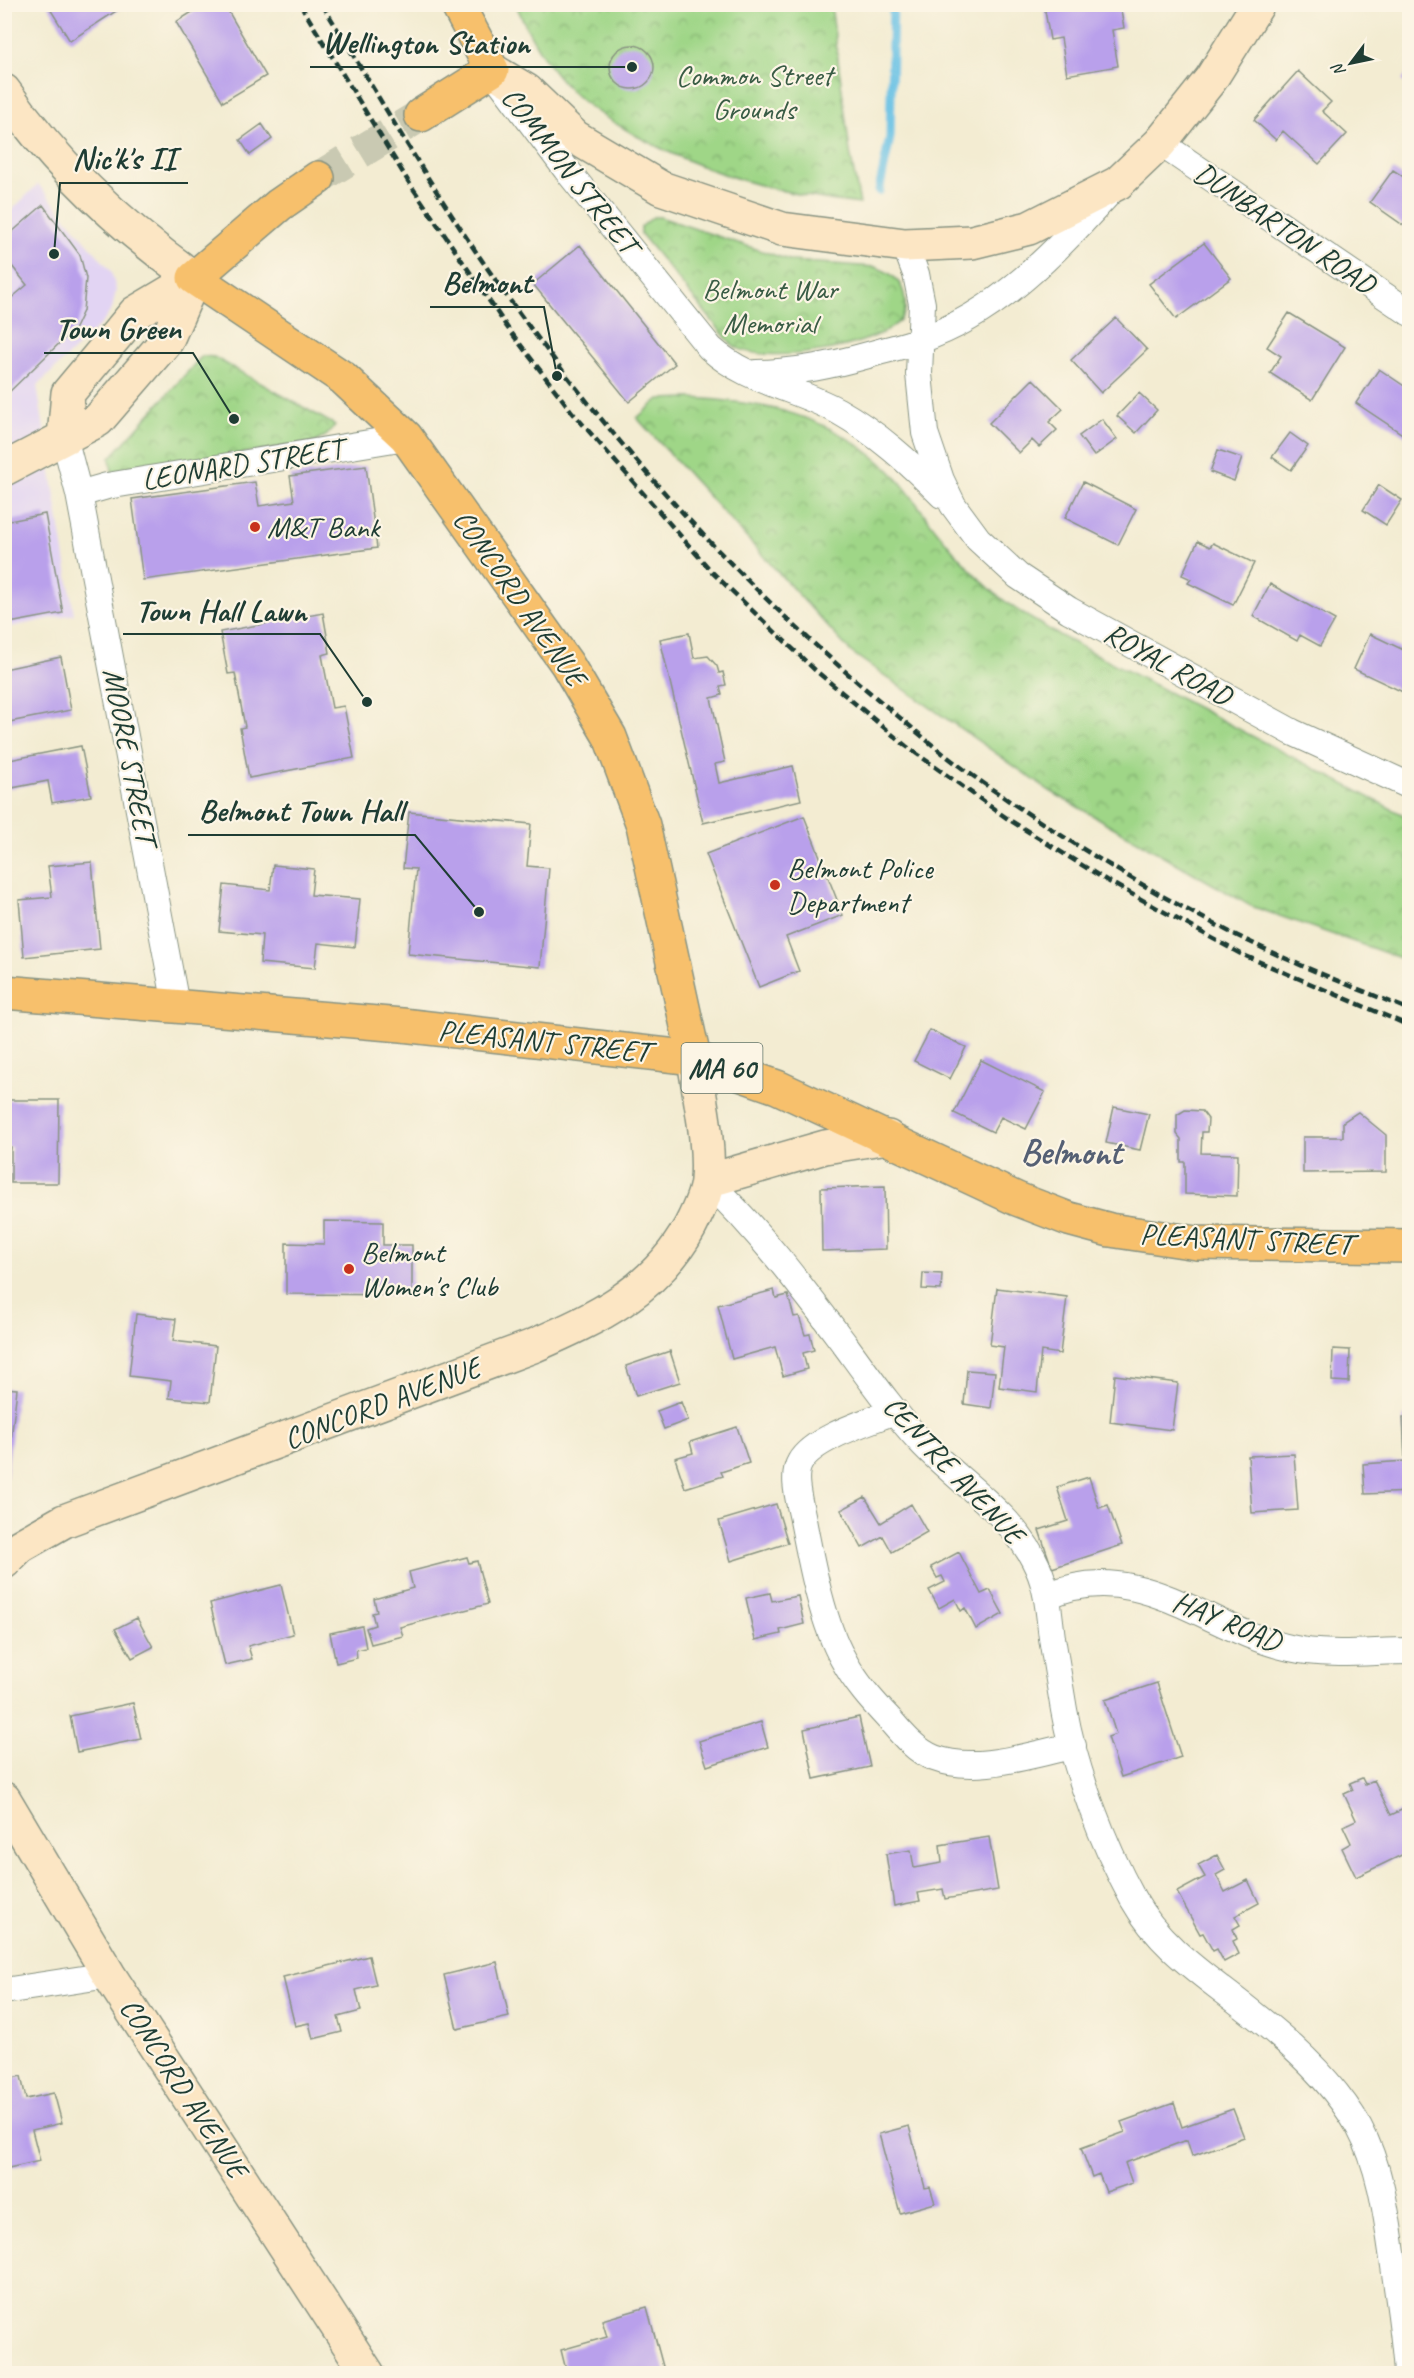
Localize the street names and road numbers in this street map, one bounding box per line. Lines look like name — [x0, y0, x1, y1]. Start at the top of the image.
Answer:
street label: COMMON STREET — [493, 79, 651, 267]
street label: DUNBARTON ROAD — [1187, 153, 1385, 304]
street label: LEONARD STREET — [139, 428, 352, 499]
street label: CONCORD AVENUE — [445, 502, 597, 697]
street label: ROYAL ROAD — [1098, 613, 1241, 716]
street label: MOORE STREET — [94, 665, 167, 854]
street label: PLEASANT STREET — [436, 1011, 659, 1072]
road number: MA 60 — [682, 1043, 762, 1093]
street label: PLEASANT STREET — [1139, 1214, 1360, 1264]
street label: CONCORD AVENUE — [278, 1347, 489, 1458]
street label: CENTRE AVENUE — [875, 1388, 1035, 1555]
street label: HAY ROAD — [1167, 1582, 1289, 1661]
street label: CONCORD AVENUE — [112, 1991, 258, 2188]

